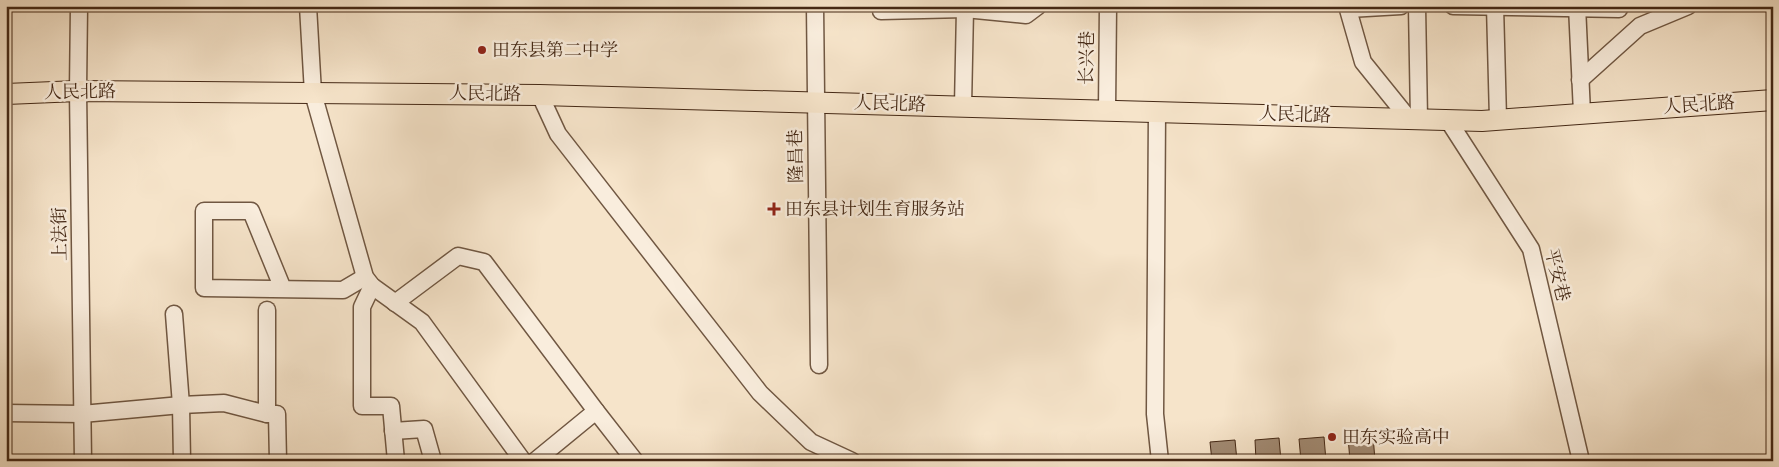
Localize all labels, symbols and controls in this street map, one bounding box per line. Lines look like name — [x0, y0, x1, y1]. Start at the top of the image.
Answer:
street label: 长兴巷 — [1074, 31, 1100, 85]
place label: 田东县第二中学 — [492, 38, 618, 63]
marker: 田东县第二中学 — [476, 44, 488, 56]
street label: 人民北路 — [44, 79, 116, 105]
street label: 人民北路 — [449, 81, 521, 107]
street label: 人民北路 — [854, 90, 926, 118]
street label: 人民北路 — [1662, 90, 1736, 120]
street label: 人民北路 — [1259, 101, 1331, 129]
street label: 隆昌巷 — [783, 129, 809, 183]
place label: 田东县计划生育服务站 — [785, 197, 965, 222]
marker: 田东县计划生育服务站 — [767, 202, 781, 216]
street label: 上法街 — [47, 207, 73, 261]
street label: 平安巷 — [1538, 246, 1576, 304]
place label: 田东实验高中 — [1342, 425, 1450, 450]
marker: 田东实验高中 — [1326, 431, 1338, 443]

